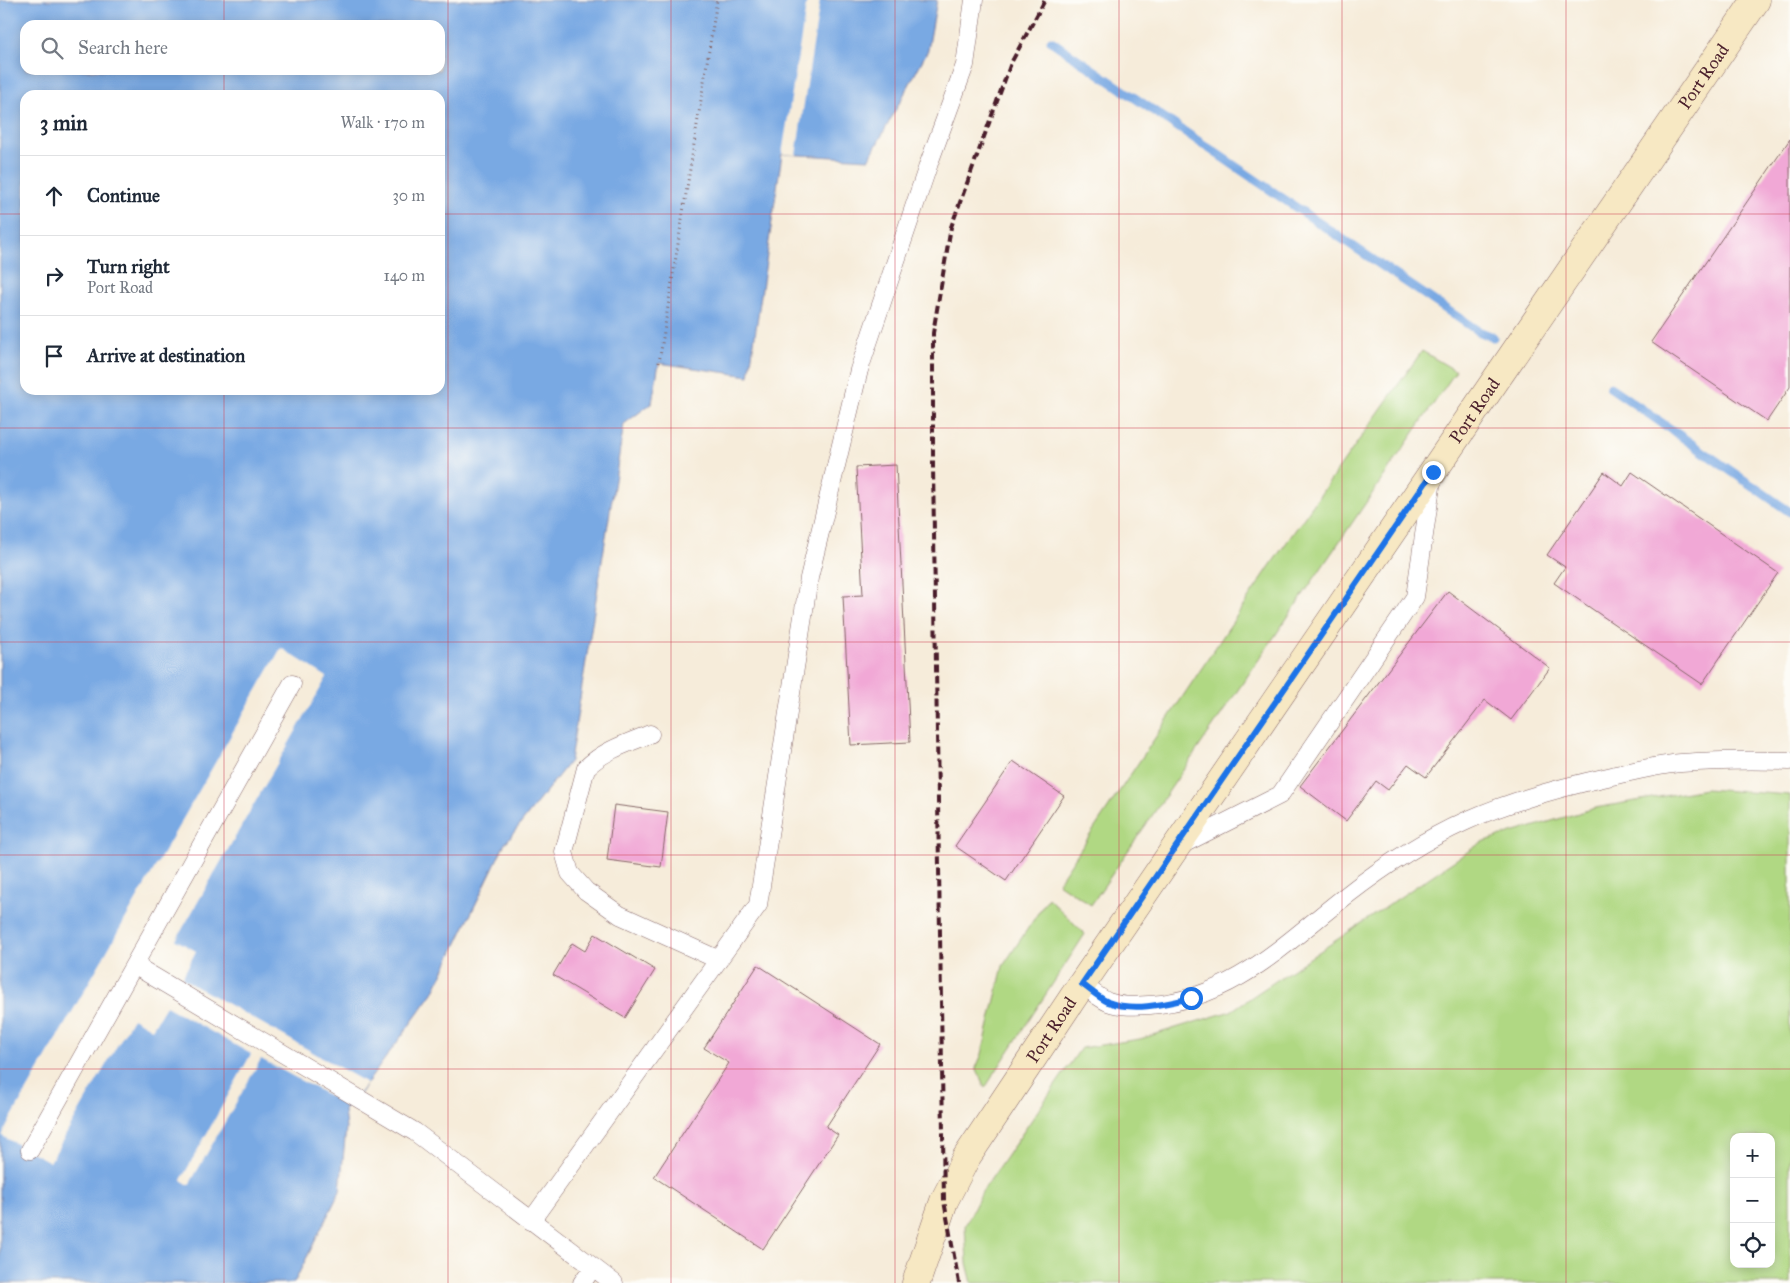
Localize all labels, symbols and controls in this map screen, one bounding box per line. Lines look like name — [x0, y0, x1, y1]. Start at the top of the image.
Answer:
search box — [20, 20, 445, 75]
icon: search — [38, 34, 66, 62]
text: Search here — [78, 36, 168, 59]
street label: Port Road — [1673, 40, 1734, 113]
text: 3 min — [40, 110, 88, 136]
text: Walk · 170 m — [341, 113, 425, 132]
icon: ahead — [40, 182, 68, 210]
text: Continue — [87, 184, 160, 207]
text: 30 m — [392, 186, 425, 205]
text: Turn right — [87, 255, 170, 278]
icon: right — [40, 262, 68, 290]
text: 140 m — [384, 266, 425, 285]
text: Port Road — [87, 278, 153, 297]
icon: arrive — [40, 342, 68, 370]
text: Arrive at destination — [87, 344, 245, 367]
street label: Port Road — [1445, 374, 1505, 448]
route end — [1422, 461, 1445, 484]
route start — [1180, 987, 1203, 1010]
street label: Port Road — [1022, 993, 1081, 1067]
map controls — [1730, 1133, 1775, 1268]
button: + — [1730, 1133, 1775, 1178]
button: − — [1730, 1178, 1775, 1223]
button: locate — [1730, 1223, 1775, 1268]

